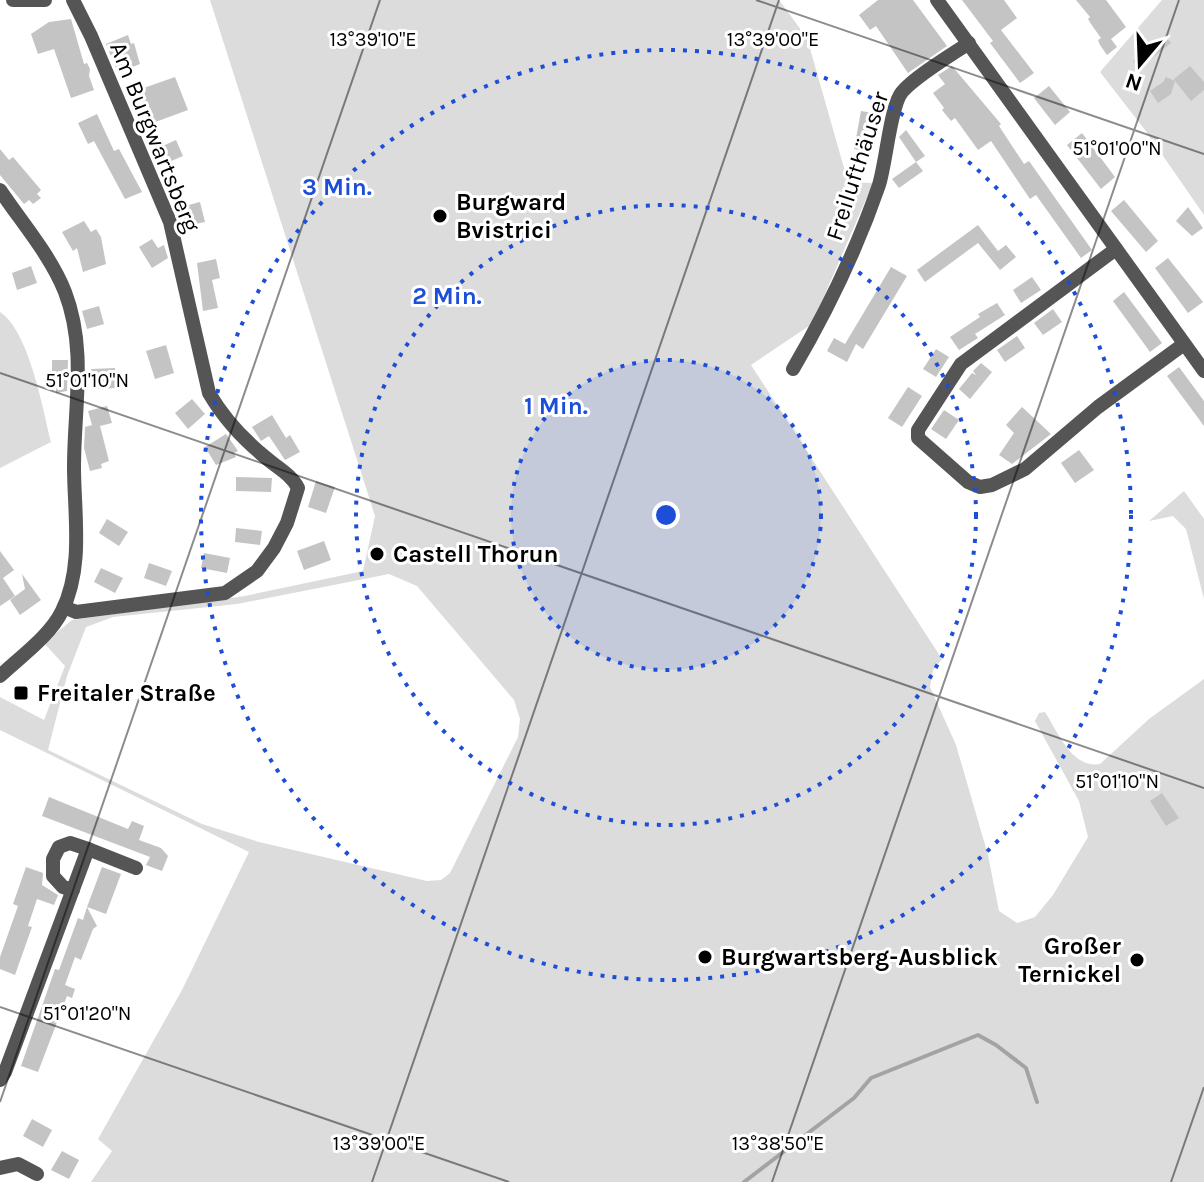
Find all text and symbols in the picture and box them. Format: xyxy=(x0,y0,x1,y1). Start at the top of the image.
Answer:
north arrow xyxy=(1100,24,1180,104)
text: 13°39'10"E xyxy=(329,28,417,51)
text: 13°39'00"E xyxy=(727,28,819,51)
street label: Am Burgwartsberg xyxy=(104,38,206,237)
text: N xyxy=(1122,67,1146,97)
street label: Freilufthäuser xyxy=(820,88,894,244)
text: 51°01'00"N xyxy=(1072,137,1162,160)
text: 3 Min. xyxy=(302,173,372,201)
place label: Burgward Bvistrici xyxy=(456,188,566,244)
marker: Burgward Bvistrici xyxy=(431,207,449,225)
text: 2 Min. xyxy=(412,282,482,310)
text: 51°01'10"N xyxy=(45,369,129,392)
text: 1 Min. xyxy=(524,392,588,420)
centre of rings xyxy=(652,501,680,529)
place label: Castell Thorun xyxy=(393,540,559,568)
marker: Castell Thorun xyxy=(368,545,386,563)
place label: Freitaler Straße xyxy=(37,679,216,707)
marker: Freitaler Straße xyxy=(12,684,30,702)
text: 51°01'10"N xyxy=(1075,770,1159,793)
place label: Großer Ternickel xyxy=(1018,932,1122,988)
place label: Burgwartsberg-Ausblick xyxy=(721,943,998,971)
marker: Burgwartsberg-Ausblick xyxy=(696,948,714,966)
marker: Großer Ternickel xyxy=(1128,951,1146,969)
text: 51°01'20"N xyxy=(42,1002,132,1025)
text: 13°39'00"E xyxy=(333,1132,425,1155)
text: 13°38'50"E xyxy=(732,1132,824,1155)

